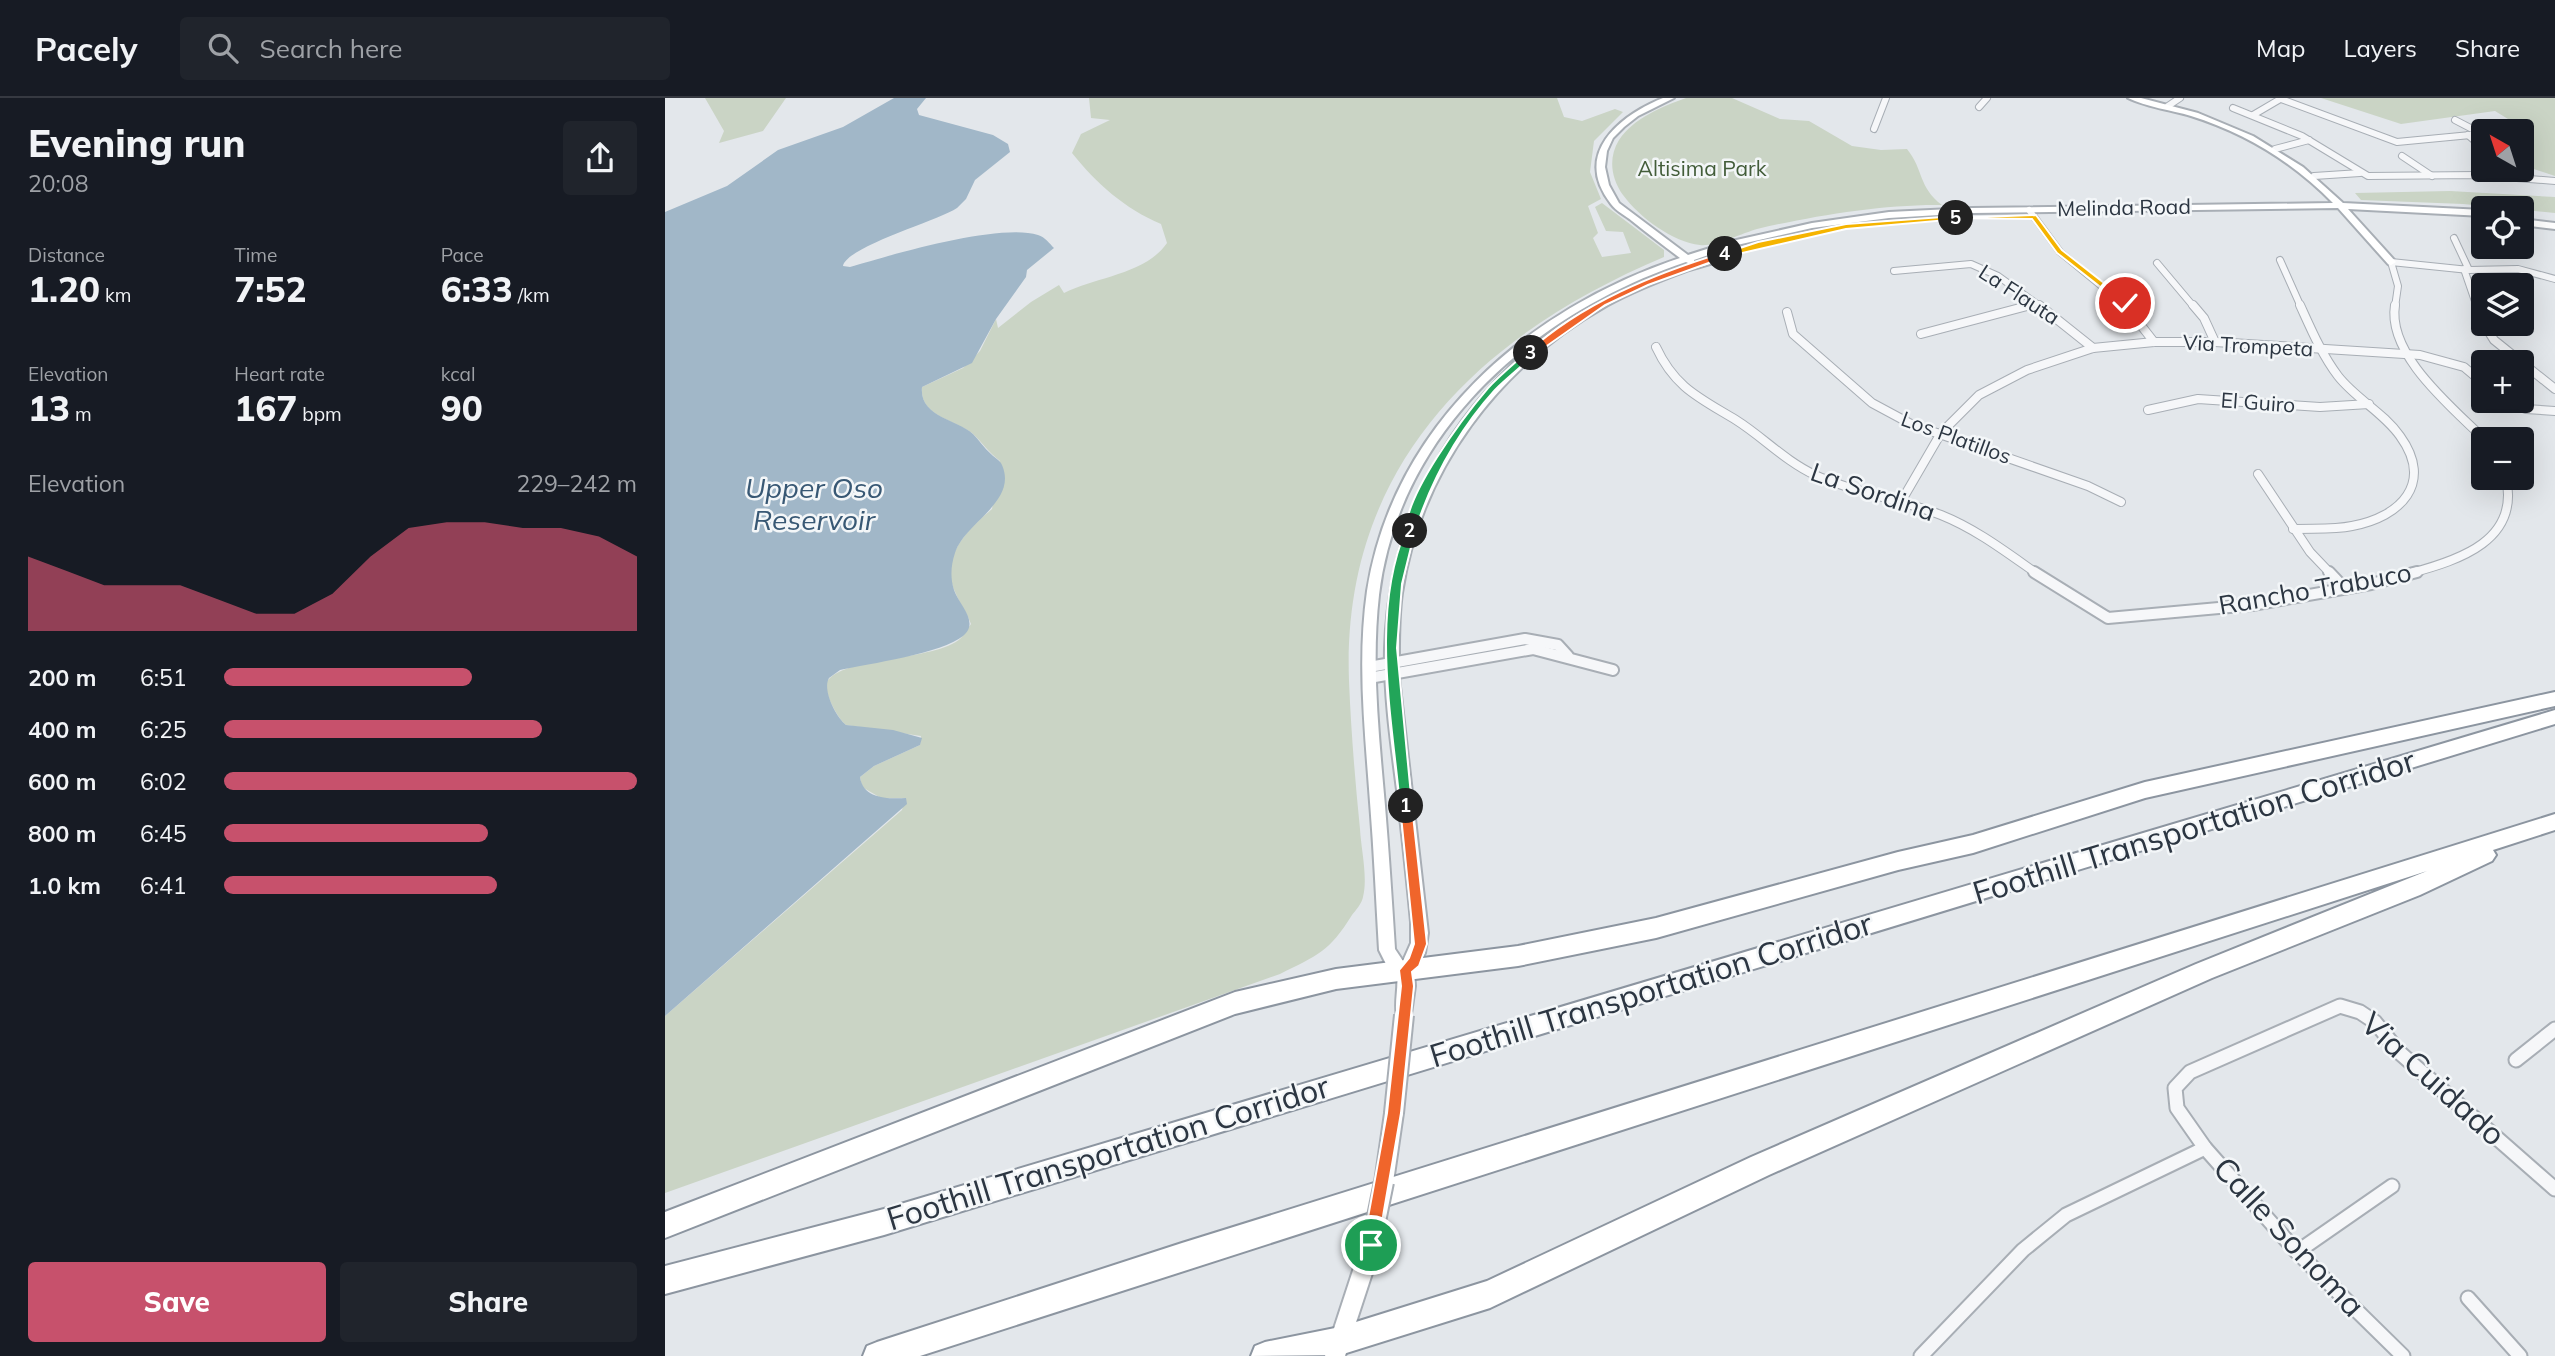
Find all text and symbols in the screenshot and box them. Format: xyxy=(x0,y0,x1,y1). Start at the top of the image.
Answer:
search box xyxy=(180,17,670,80)
text: Pacely xyxy=(35,28,138,69)
icon: search xyxy=(204,29,242,67)
text: Search here xyxy=(260,32,403,65)
text: Map xyxy=(2256,33,2305,63)
text: Layers xyxy=(2343,33,2417,63)
text: Share xyxy=(2455,33,2520,63)
text: Evening run xyxy=(28,119,246,167)
north arrow xyxy=(2471,119,2534,182)
map controls xyxy=(2471,119,2534,490)
button: share xyxy=(563,121,637,195)
park label: Altisima Park xyxy=(1638,155,1767,181)
text: 20:08 xyxy=(28,169,88,198)
street label: Melinda Road xyxy=(2057,193,2191,221)
button: locate xyxy=(2471,196,2534,259)
pin: 5 xyxy=(1939,200,1973,236)
text: 5 xyxy=(1950,205,1961,229)
pin: 4 xyxy=(1707,236,1743,272)
text: 4 xyxy=(1719,241,1730,265)
text: Distance xyxy=(28,243,105,267)
text: Time xyxy=(234,243,277,267)
text: Pace xyxy=(441,243,484,267)
street label: La Flauta xyxy=(1974,258,2065,330)
text: 1.20 xyxy=(28,267,100,311)
text: 7:52 xyxy=(234,267,306,311)
text: 6:33 xyxy=(441,267,513,311)
pin xyxy=(2095,273,2155,333)
button: layers xyxy=(2471,273,2534,336)
text: km xyxy=(100,283,132,307)
text: /km xyxy=(513,283,550,307)
icon: check xyxy=(2106,284,2144,322)
street label: Via Trompeta xyxy=(2182,329,2314,361)
pin: 3 xyxy=(1513,336,1549,370)
text: 3 xyxy=(1525,340,1536,364)
button: + xyxy=(2471,350,2534,413)
text: Elevation xyxy=(28,362,108,386)
text: Heart rate xyxy=(234,362,325,386)
text: kcal xyxy=(441,362,475,386)
text: 13 xyxy=(28,386,70,430)
text: 167 xyxy=(234,386,297,430)
text: 90 xyxy=(441,386,483,430)
street label: El Guiro xyxy=(2220,386,2296,418)
text: m xyxy=(70,402,92,426)
text: bpm xyxy=(297,402,342,426)
street label: Los Platillos xyxy=(1898,405,2015,469)
button: − xyxy=(2471,427,2534,490)
street label: La Sordina xyxy=(1807,455,1940,528)
text: Elevation xyxy=(28,469,125,498)
text: 229–242 m xyxy=(516,469,637,498)
water label: Upper Oso Reservoir xyxy=(745,470,883,537)
pin: 2 xyxy=(1393,514,1427,548)
text: 2 xyxy=(1404,518,1415,542)
street label: Rancho Trabuco xyxy=(2216,555,2414,622)
text: 200 m xyxy=(28,663,96,692)
text: 6:51 xyxy=(140,663,187,692)
text: 400 m xyxy=(28,715,96,744)
text: 6:25 xyxy=(140,715,187,744)
street label: Foothill Transportation Corridor xyxy=(1968,739,2420,912)
text: 600 m xyxy=(28,767,96,796)
text: 6:02 xyxy=(140,767,187,796)
pin: 1 xyxy=(1389,788,1423,824)
text: 1 xyxy=(1400,793,1411,817)
text: 800 m xyxy=(28,819,96,848)
text: 6:45 xyxy=(140,819,187,848)
text: 1.0 km xyxy=(28,871,101,900)
text: 6:41 xyxy=(140,871,187,900)
street label: Foothill Transportation Corridor xyxy=(1425,902,1877,1075)
street label: Via Cuidado xyxy=(2353,1003,2514,1154)
street label: Foothill Transportation Corridor xyxy=(882,1065,1334,1238)
street label: Calle Sonoma xyxy=(2206,1148,2374,1325)
pin xyxy=(1341,1215,1401,1275)
icon: arrive xyxy=(1352,1226,1390,1264)
button: Save xyxy=(28,1262,326,1342)
button: Share xyxy=(340,1262,637,1342)

